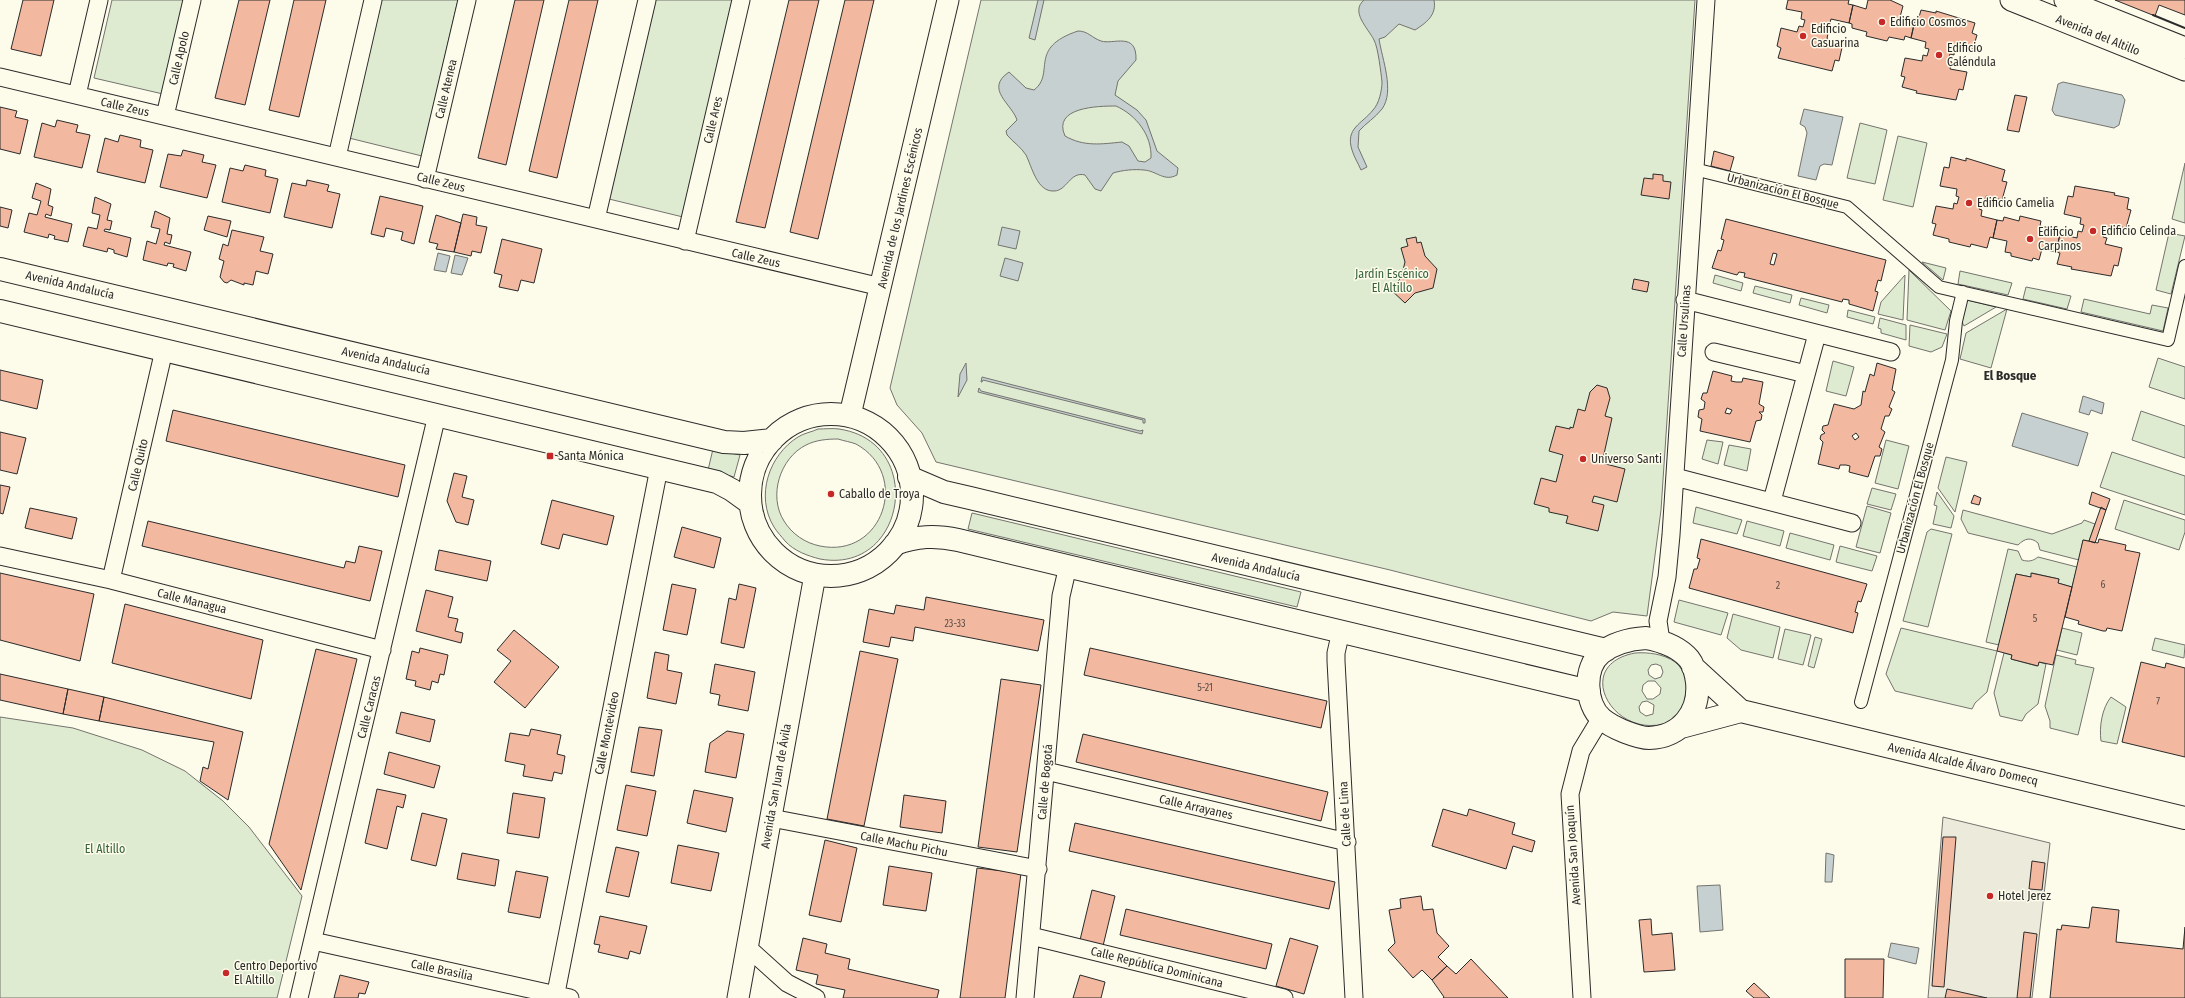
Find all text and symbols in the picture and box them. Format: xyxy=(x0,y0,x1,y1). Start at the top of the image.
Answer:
street label: Avenida del Altillo xyxy=(2054,12,2142,58)
place label: Edificio Cosmos xyxy=(1890,15,1966,29)
marker: Edificio Cosmos xyxy=(1877,17,1887,27)
place label: Edificio Casuarina xyxy=(1811,22,1860,50)
street label: Calle Apolo xyxy=(166,30,192,86)
marker: Edificio Casuarina xyxy=(1798,31,1808,41)
place label: Edificio Caléndula xyxy=(1947,41,1996,69)
marker: Edificio Caléndula xyxy=(1934,50,1944,60)
street label: Calle Atenea xyxy=(432,58,460,120)
street label: Calle Zeus xyxy=(99,95,151,119)
street label: Calle Ares xyxy=(701,95,725,145)
street label: Avenida de los Jardines Escénicos xyxy=(875,126,925,290)
street label: Calle Zeus xyxy=(415,169,467,195)
street label: Urbanización El Bosque xyxy=(1726,170,1841,212)
place label: Edificio Camelia xyxy=(1977,196,2055,210)
marker: Edificio Camelia xyxy=(1964,198,1974,208)
place label: Edificio Celinda xyxy=(2101,224,2176,238)
place label: Edificio Carpinos xyxy=(2038,225,2081,253)
marker: Edificio Celinda xyxy=(2088,226,2098,236)
marker: Edificio Carpinos xyxy=(2025,234,2035,244)
street label: Calle Zeus xyxy=(730,246,782,270)
park label: Jardín Escénico El Altillo xyxy=(1355,267,1429,295)
street label: Avenida Andalucía xyxy=(24,268,116,302)
street label: Calle Ursulinas xyxy=(1674,284,1694,358)
street label: Avenida Andalucía xyxy=(340,344,432,378)
district label: El Bosque xyxy=(1984,368,2037,383)
street label: Calle Quito xyxy=(125,437,151,493)
street label: Urbanización El Bosque xyxy=(1893,441,1937,555)
place label: Santa Mónica xyxy=(558,449,624,463)
marker: Santa Mónica xyxy=(545,451,555,461)
place label: Universo Santi xyxy=(1591,452,1662,466)
marker: Universo Santi xyxy=(1578,454,1588,464)
place label: Caballo de Troya xyxy=(839,487,920,501)
marker: Caballo de Troya xyxy=(826,489,836,499)
street label: Avenida Andalucía xyxy=(1210,550,1302,584)
house number: 6 xyxy=(2101,579,2106,591)
house number: 2 xyxy=(1776,580,1781,592)
street label: Calle Managua xyxy=(156,586,228,616)
house number: 5 xyxy=(2033,613,2038,625)
house number: 23-33 xyxy=(944,618,966,630)
street label: Calle Caracas xyxy=(354,674,384,740)
house number: 5-21 xyxy=(1197,682,1213,694)
street label: Calle Montevideo xyxy=(592,690,622,776)
house number: 7 xyxy=(2156,696,2160,708)
street label: Avenida San Juan de Ávila xyxy=(757,722,794,849)
street label: Avenida Alcalde Álvaro Domecq xyxy=(1887,739,2040,788)
street label: Calle de Bogotá xyxy=(1035,743,1055,821)
street label: Calle de Lima xyxy=(1336,781,1354,847)
street label: Calle Arrayanes xyxy=(1158,792,1234,822)
street label: Avenida San Joaquín xyxy=(1563,804,1583,906)
street label: Calle Machu Pichu xyxy=(859,829,949,859)
park label: El Altillo xyxy=(85,842,125,856)
place label: Hotel Jerez xyxy=(1998,889,2051,903)
marker: Hotel Jerez xyxy=(1985,891,1995,901)
street label: Calle República Dominicana xyxy=(1089,944,1225,990)
street label: Calle Brasilia xyxy=(410,957,474,983)
place label: Centro Deportivo El Altillo xyxy=(234,959,317,987)
marker: Centro Deportivo El Altillo xyxy=(221,968,231,978)

